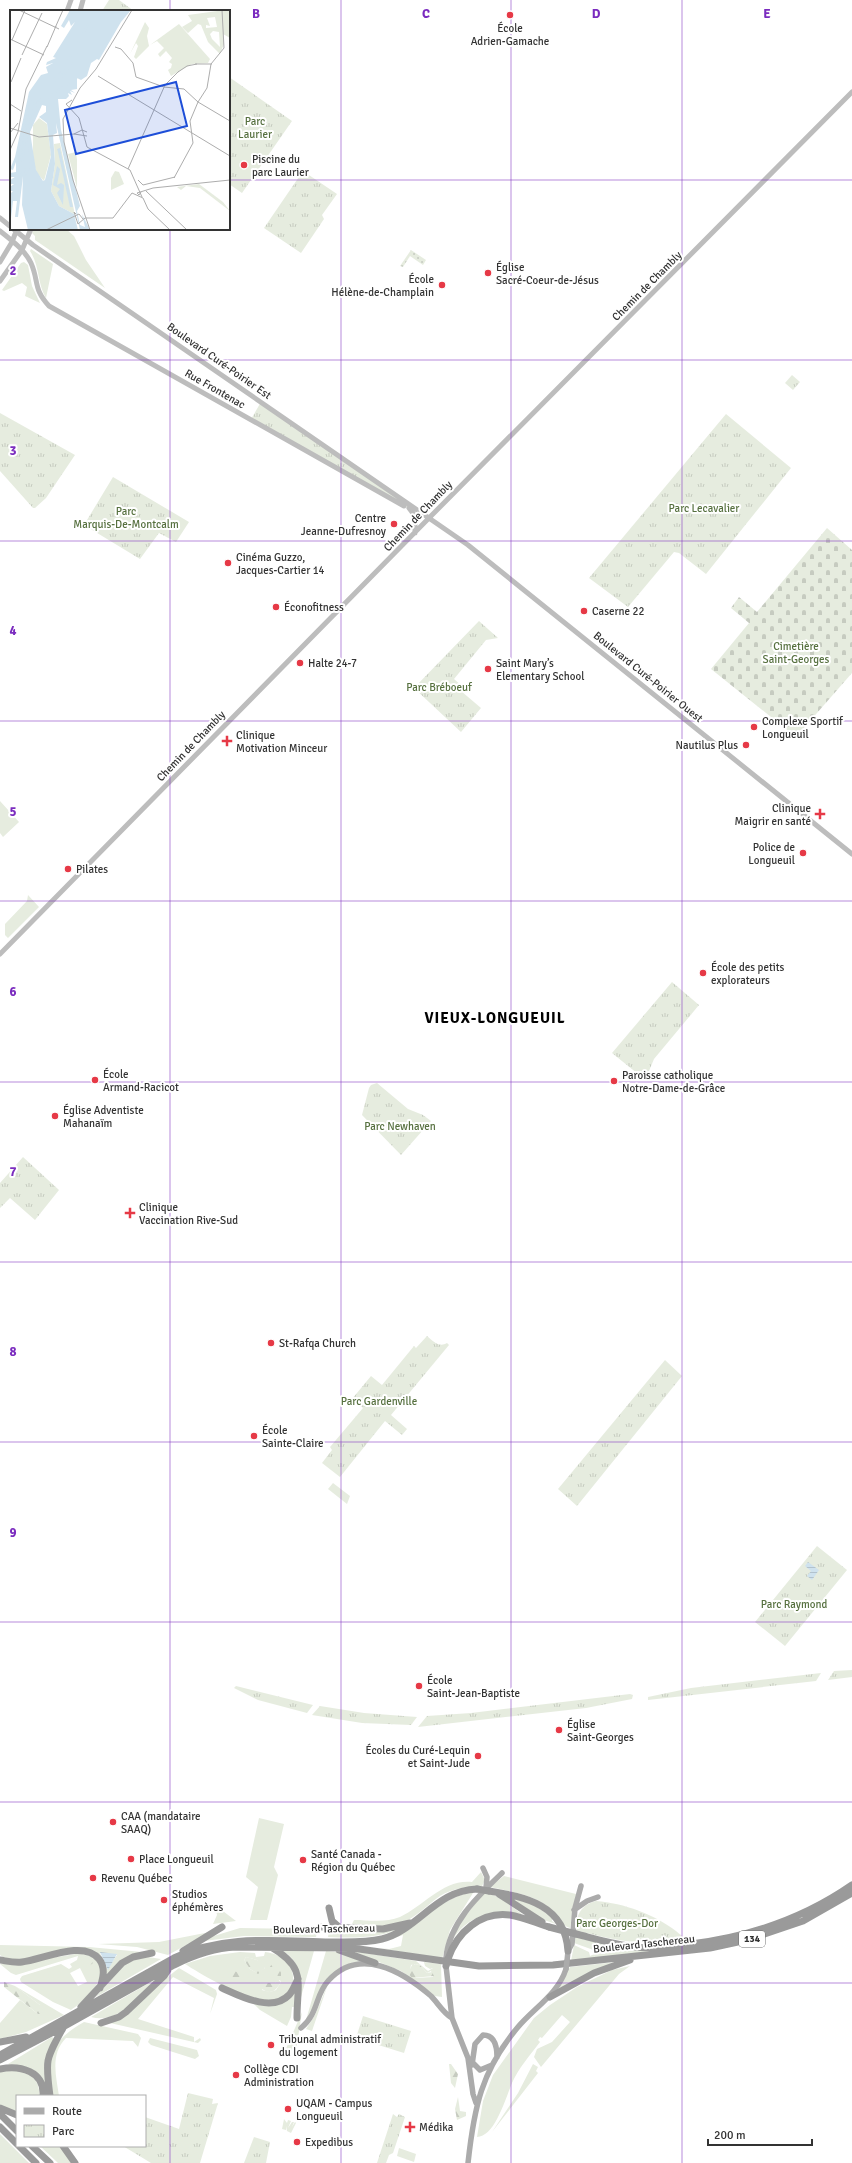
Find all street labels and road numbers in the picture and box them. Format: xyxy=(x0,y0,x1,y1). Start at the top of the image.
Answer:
street label: Chemin de Chambly xyxy=(609,248,685,324)
street label: Boulevard Curé-Poirier Est xyxy=(164,320,274,402)
street label: Rue Frontenac xyxy=(183,367,247,411)
street label: Chemin de Chambly xyxy=(381,477,456,554)
street label: Boulevard Curé-Poirier Ouest xyxy=(591,629,705,725)
street label: Chemin de Chambly xyxy=(154,707,229,784)
street label: Boulevard Taschereau xyxy=(273,1922,375,1936)
road number: 134 xyxy=(739,1931,765,1947)
street label: Boulevard Taschereau xyxy=(592,1932,696,1956)

